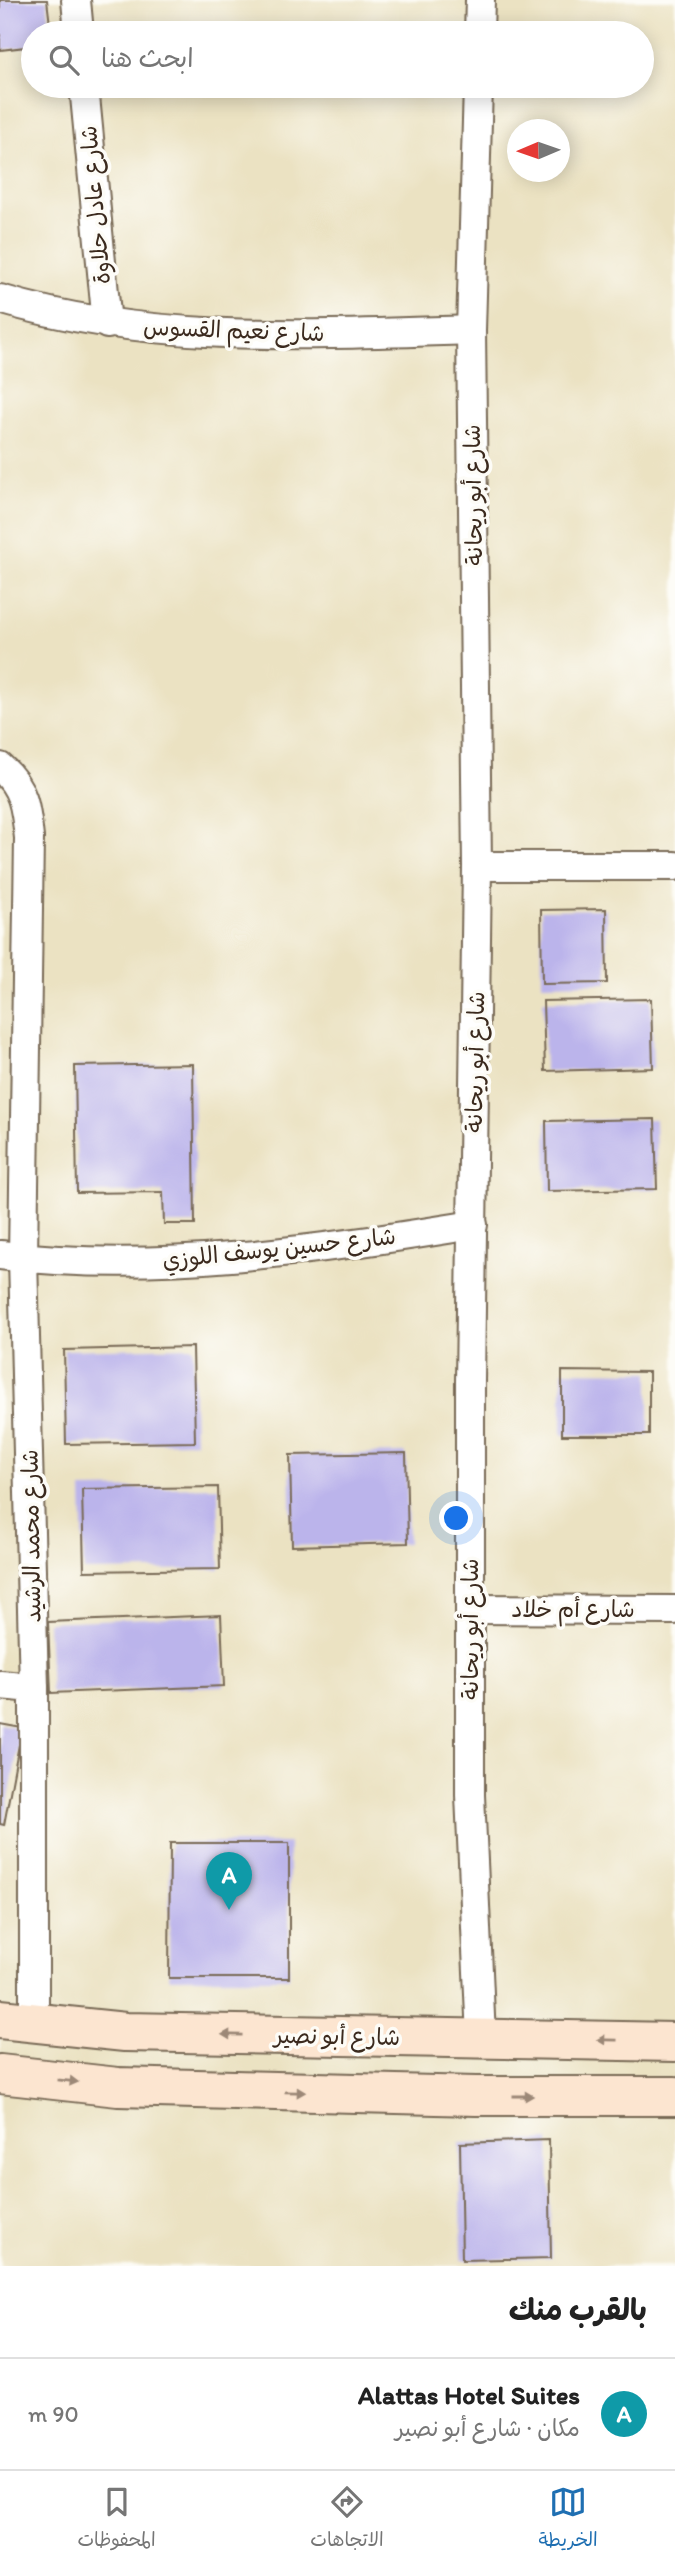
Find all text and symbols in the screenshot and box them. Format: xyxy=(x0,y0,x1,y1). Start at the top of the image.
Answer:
search box xyxy=(21,21,654,98)
icon: search xyxy=(45,41,83,79)
text: ابحث هنا xyxy=(101,42,194,74)
north arrow xyxy=(507,119,570,182)
street label: شارع عادل حلاوة xyxy=(74,124,118,286)
street label: شارع نعيم القسوس xyxy=(143,313,325,351)
street label: شارع أبو ريحانة xyxy=(458,424,490,566)
street label: شارع أبو ريحانة xyxy=(460,991,492,1133)
street label: شارع حسين يوسف اللوزي xyxy=(161,1222,397,1277)
street label: شارع محمد الرشيد xyxy=(15,1449,49,1623)
your location xyxy=(439,1501,473,1535)
street label: شارع أبو ريحانة xyxy=(456,1558,486,1700)
street label: شارع أم خلاد xyxy=(511,1595,635,1627)
pin: A xyxy=(206,1852,252,1910)
street label: شارع أبو نصير xyxy=(272,2021,400,2053)
one-way arrow xyxy=(221,2029,243,2041)
one-way arrow xyxy=(596,2035,618,2046)
one-way arrow xyxy=(57,2076,79,2087)
one-way arrow xyxy=(284,2086,306,2098)
one-way arrow xyxy=(512,2090,534,2102)
text: بالقرب منك xyxy=(509,2291,647,2328)
text: Alattas Hotel Suites xyxy=(358,2379,580,2411)
text: 90 m xyxy=(28,2400,79,2428)
text: A xyxy=(617,2400,631,2428)
text: مكان · شارع أبو نصير xyxy=(395,2414,580,2442)
tab: المحفوظات xyxy=(77,2483,156,2556)
tab: الاتجاهات xyxy=(310,2483,384,2556)
tab: الخريطة xyxy=(538,2483,598,2556)

